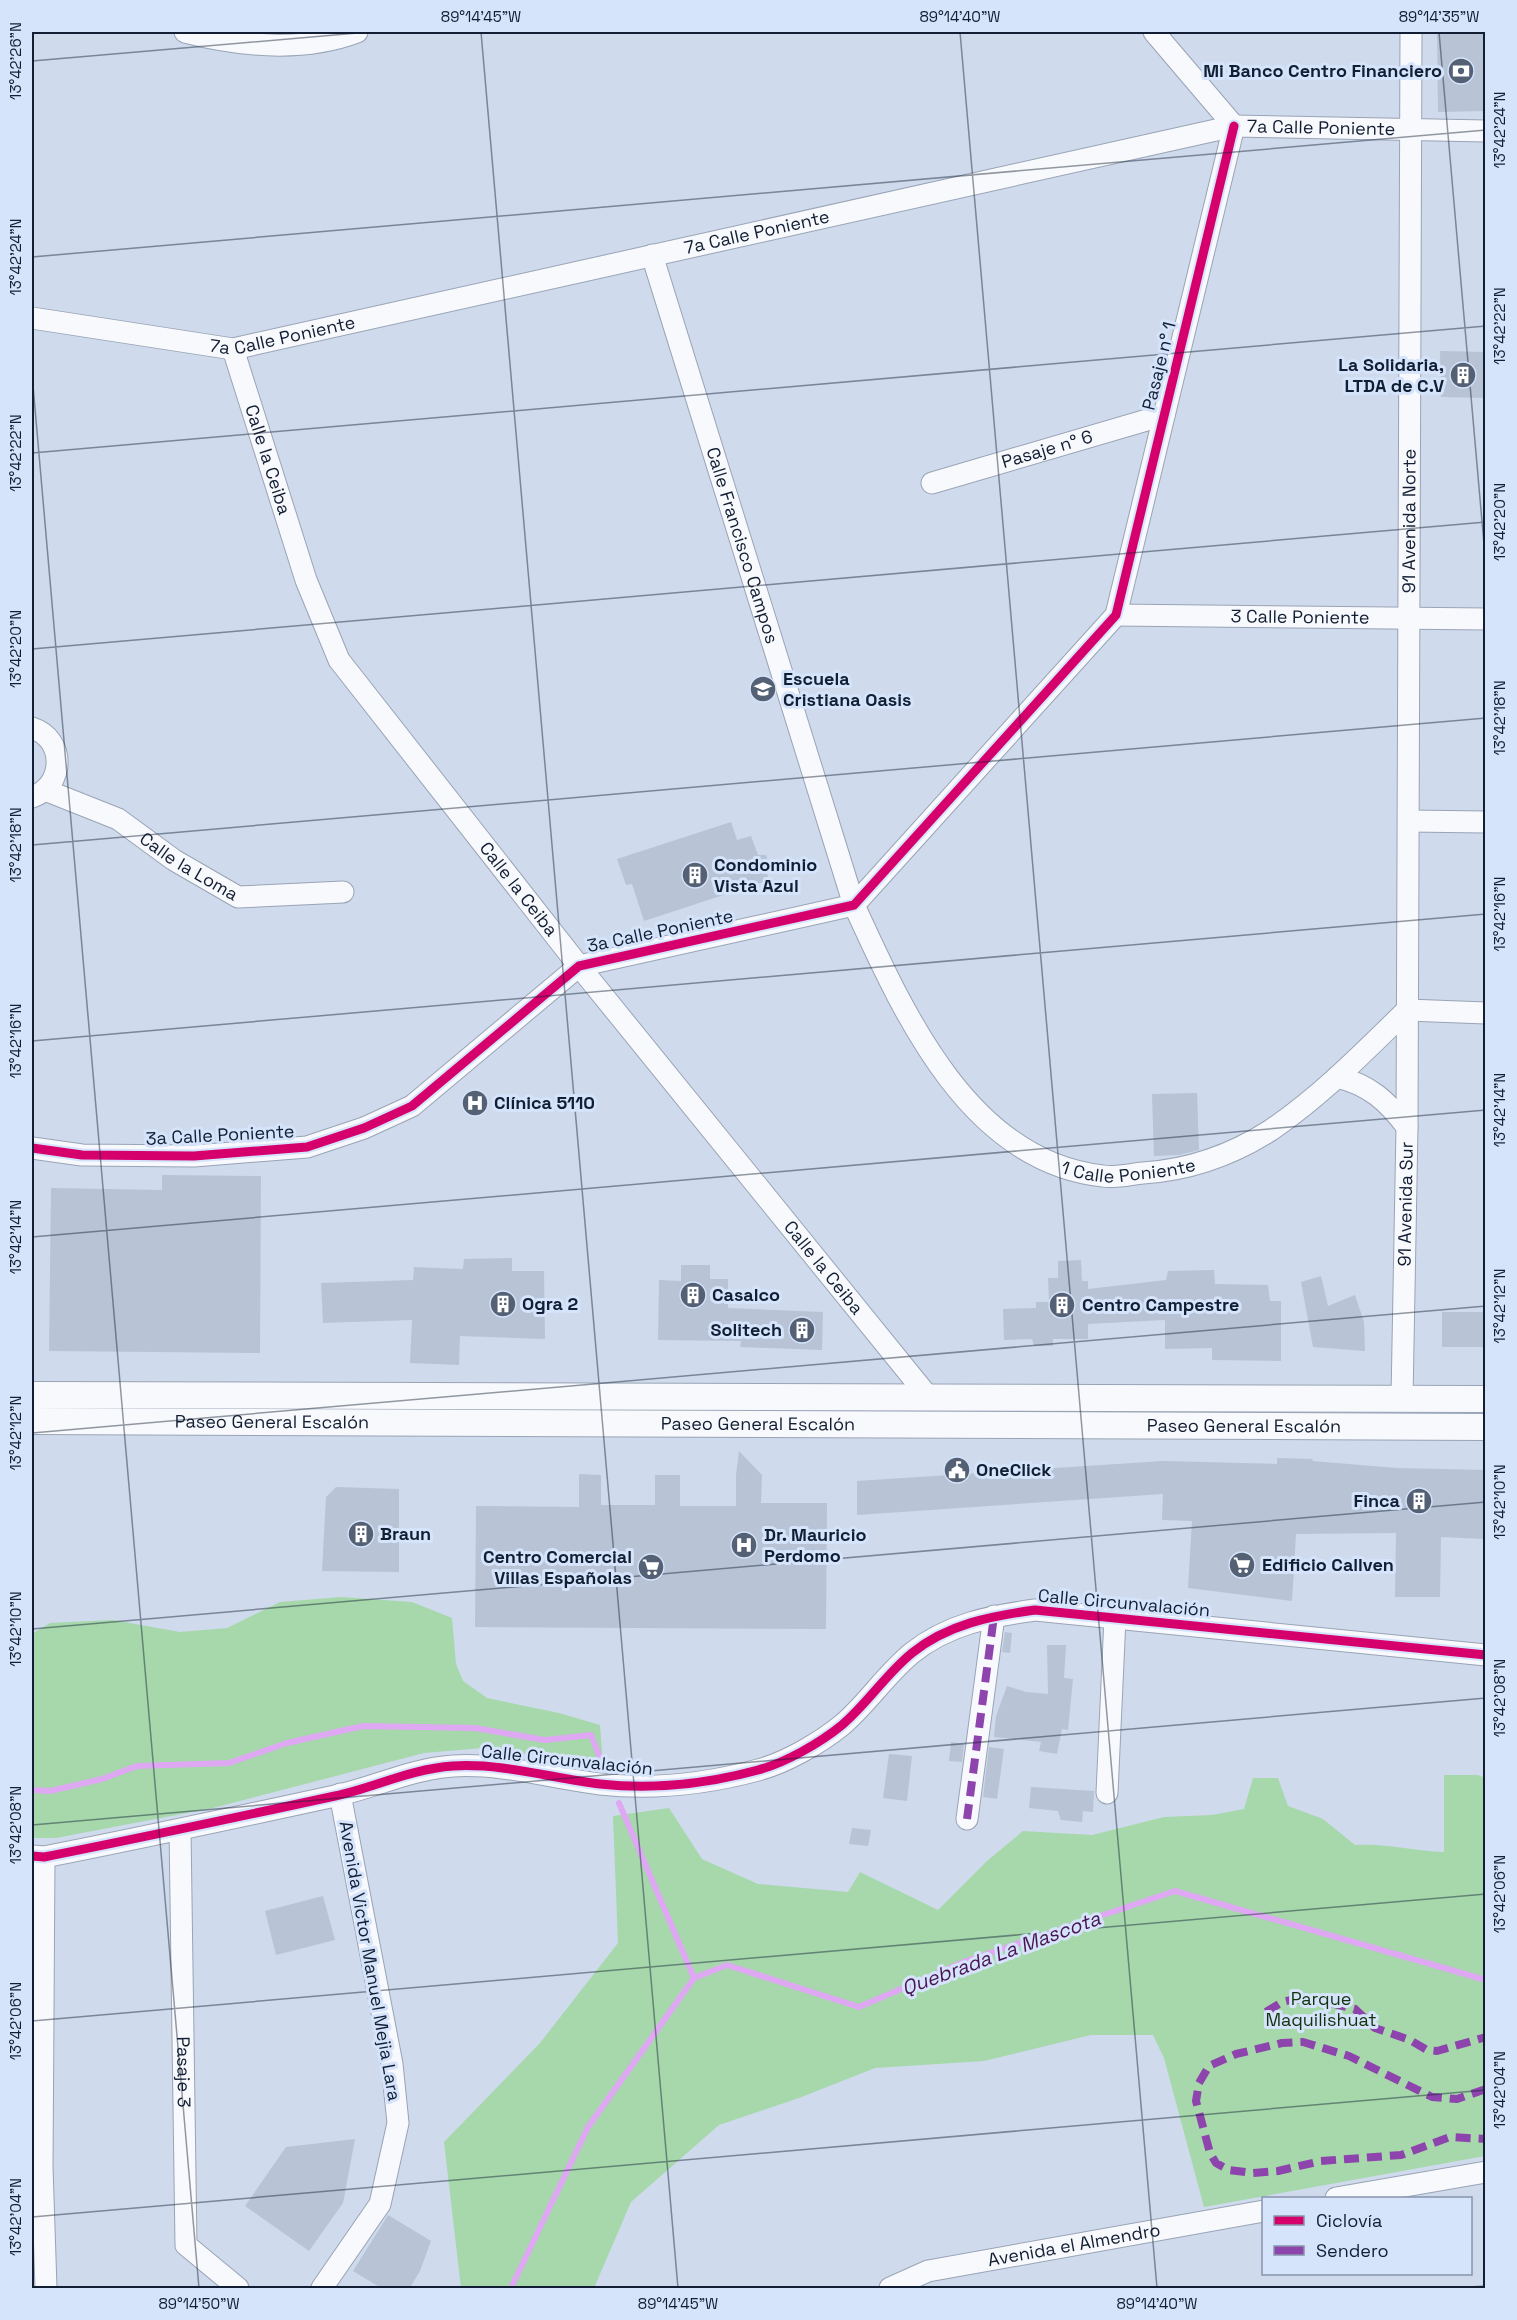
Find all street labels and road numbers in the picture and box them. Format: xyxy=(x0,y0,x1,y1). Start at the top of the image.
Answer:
street label: 7a Calle Poniente xyxy=(1247,114,1396,140)
street label: 7a Calle Poniente xyxy=(682,204,832,259)
street label: 7a Calle Poniente xyxy=(208,310,357,360)
street label: Pasaje n° 1 xyxy=(1136,319,1181,413)
street label: Calle la Ceiba xyxy=(240,402,297,517)
street label: Pasaje n° 6 xyxy=(999,425,1095,473)
street label: Calle Francisco Campos xyxy=(701,444,784,646)
street label: 91 Avenida Norte xyxy=(1397,449,1420,593)
street label: 3 Calle Poniente xyxy=(1230,604,1370,629)
street label: Calle la Loma xyxy=(135,827,242,906)
street label: Calle la Ceiba xyxy=(475,837,563,941)
street label: 3a Calle Poniente xyxy=(585,904,735,957)
street label: 3a Calle Poniente xyxy=(145,1119,295,1150)
street label: 91 Avenida Sur xyxy=(1392,1141,1418,1267)
street label: 1 Calle Poniente xyxy=(1058,1153,1198,1188)
street label: Calle la Ceiba xyxy=(779,1216,869,1319)
street label: Paseo General Escalón xyxy=(175,1410,369,1433)
street label: Paseo General Escalón xyxy=(661,1412,855,1435)
street label: Paseo General Escalón xyxy=(1147,1414,1341,1437)
street label: Calle Circunvalación xyxy=(1037,1584,1211,1621)
street label: Calle Circunvalación xyxy=(480,1739,654,1780)
street label: Avenida Victor Manuel Mejia Lara xyxy=(335,1819,406,2103)
street label: Pasaje 3 xyxy=(172,2036,196,2108)
street label: Avenida el Almendro xyxy=(986,2218,1162,2271)

